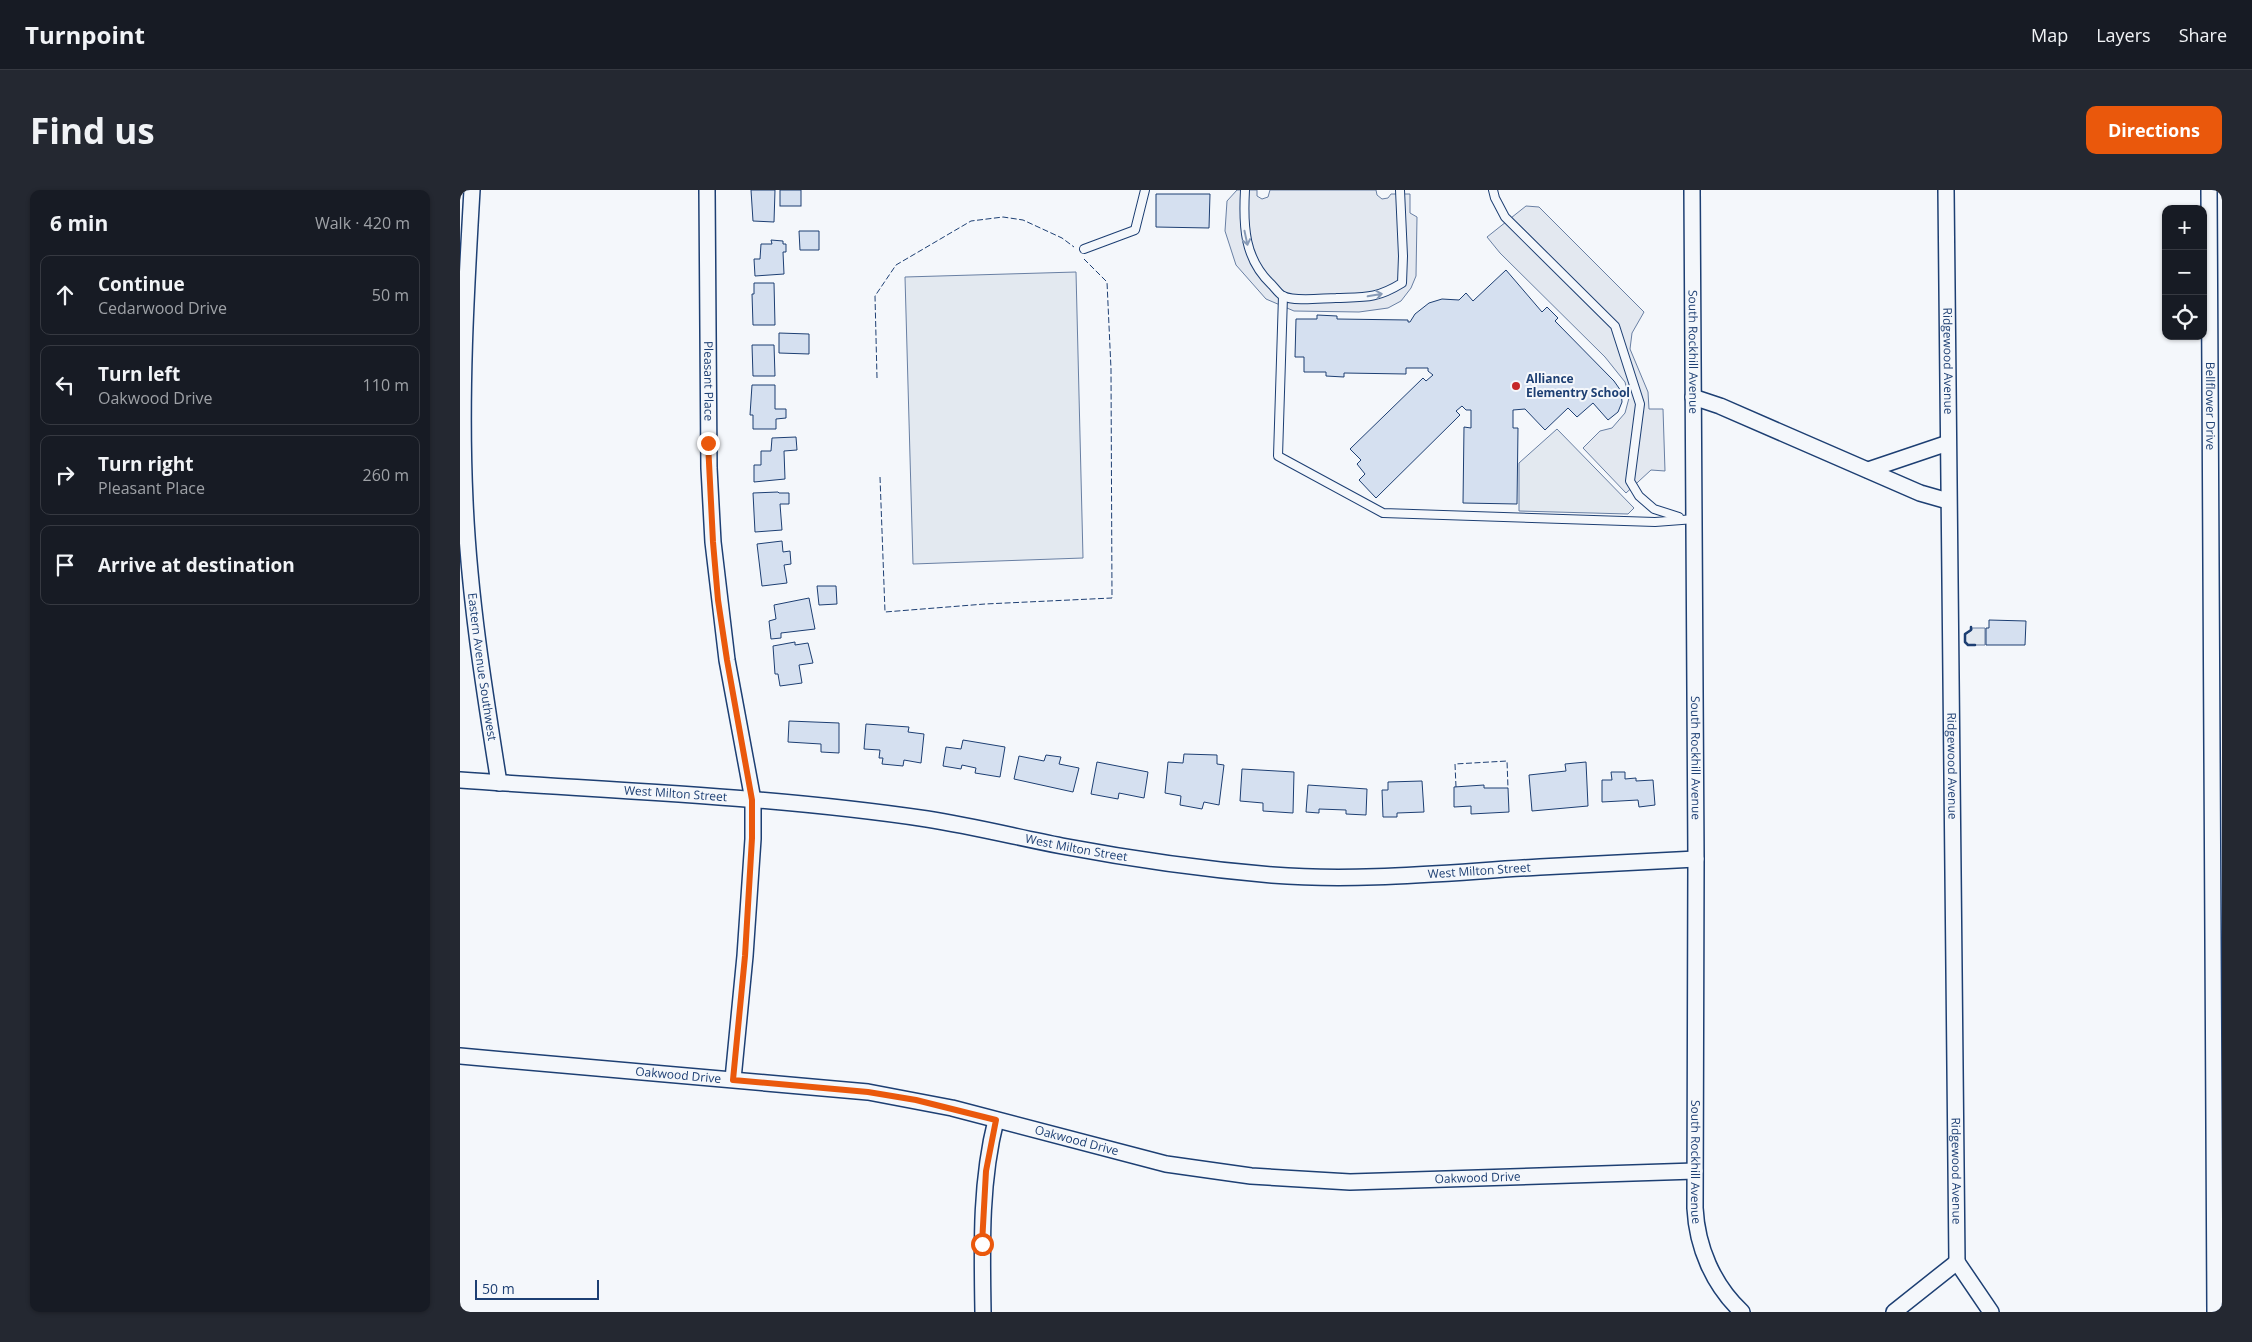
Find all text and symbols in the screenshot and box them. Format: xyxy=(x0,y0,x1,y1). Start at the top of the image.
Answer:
text: Turnpoint xyxy=(25,18,145,51)
text: Map xyxy=(2031,23,2068,47)
text: Layers xyxy=(2096,23,2151,47)
text: Share xyxy=(2179,23,2227,47)
button: Directions xyxy=(2086,106,2222,154)
text: Find us xyxy=(30,107,155,154)
map controls xyxy=(2162,205,2207,340)
button: + xyxy=(2162,205,2207,250)
text: 6 min xyxy=(50,209,108,237)
text: Walk · 420 m xyxy=(315,212,410,234)
one-way arrow xyxy=(1242,230,1252,246)
button: − xyxy=(2162,250,2207,295)
text: Continue xyxy=(98,271,185,297)
icon: ahead xyxy=(51,281,79,309)
text: 50 m xyxy=(372,284,409,306)
one-way arrow xyxy=(1367,290,1383,300)
street label: South Rockhill Avenue xyxy=(1685,290,1702,414)
button: locate xyxy=(2162,295,2207,340)
text: Cedarwood Drive xyxy=(98,297,227,319)
street label: Ridgewood Avenue xyxy=(1939,307,1957,415)
street label: Pleasant Place xyxy=(700,341,718,421)
text: Turn left xyxy=(98,361,180,387)
street label: Bellflower Drive xyxy=(2202,362,2219,450)
place label: Alliance Elementry School xyxy=(1526,370,1630,401)
icon: left xyxy=(51,371,79,399)
text: 110 m xyxy=(363,374,409,396)
marker: Alliance Elementry School xyxy=(1510,380,1522,392)
text: Oakwood Drive xyxy=(98,387,213,409)
route end xyxy=(697,432,720,455)
text: Turn right xyxy=(98,451,193,477)
icon: right xyxy=(51,461,79,489)
text: 260 m xyxy=(363,464,409,486)
text: Pleasant Place xyxy=(98,477,205,499)
icon: arrive xyxy=(51,551,79,579)
text: Arrive at destination xyxy=(98,552,295,578)
street label: Eastern Avenue Southwest xyxy=(464,592,501,742)
street label: South Rockhill Avenue xyxy=(1687,696,1705,820)
street label: Ridgewood Avenue xyxy=(1943,712,1961,820)
street label: West Milton Street xyxy=(624,781,728,805)
street label: West Milton Street xyxy=(1024,830,1129,865)
street label: West Milton Street xyxy=(1427,859,1531,882)
street label: Oakwood Drive xyxy=(635,1063,722,1087)
street label: South Rockhill Avenue xyxy=(1687,1100,1706,1225)
street label: Ridgewood Avenue xyxy=(1948,1117,1966,1225)
street label: Oakwood Drive xyxy=(1033,1121,1121,1159)
street label: Oakwood Drive xyxy=(1434,1168,1521,1187)
route start xyxy=(971,1233,994,1256)
scale bar xyxy=(475,1277,599,1300)
text: 50 m xyxy=(482,1279,515,1298)

